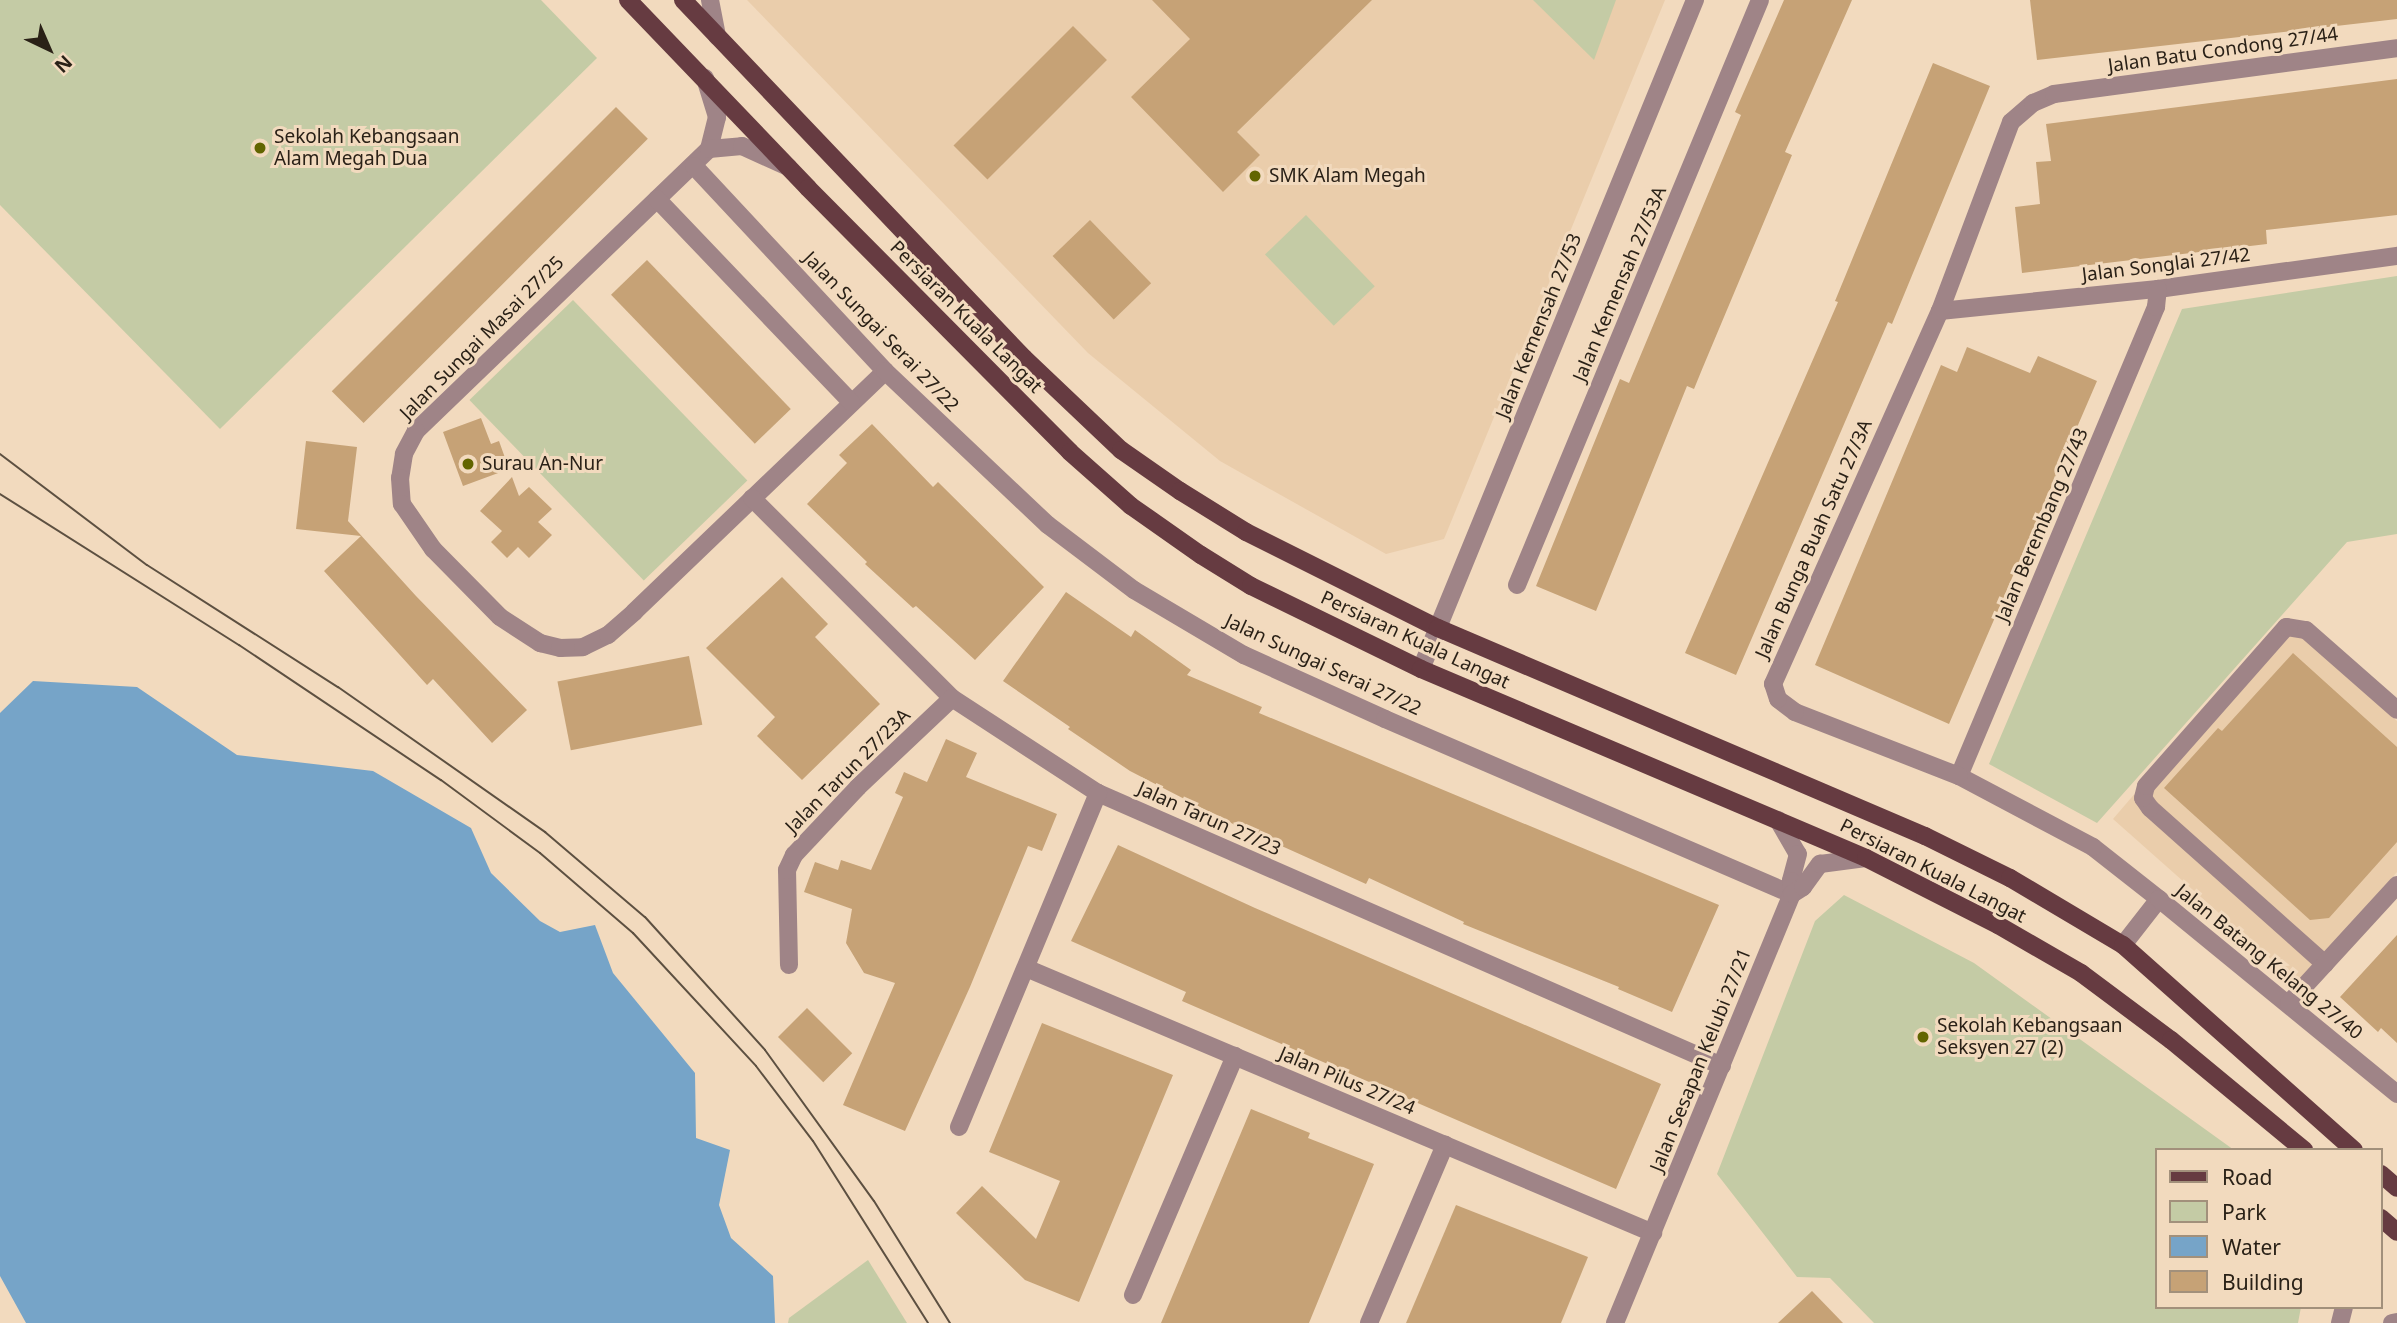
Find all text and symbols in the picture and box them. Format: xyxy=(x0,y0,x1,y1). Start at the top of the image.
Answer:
north arrow xyxy=(14,14,84,84)
street label: Jalan Batu Condong 27/44 xyxy=(2107,23,2339,77)
text: N xyxy=(49,49,78,79)
place label: Sekolah Kebangsaan Alam Megah Dua xyxy=(274,126,459,170)
marker: Sekolah Kebangsaan Alam Megah Dua xyxy=(252,140,268,156)
place label: SMK Alam Megah xyxy=(1269,165,1426,187)
marker: SMK Alam Megah xyxy=(1247,168,1263,184)
street label: Jalan Kemensah 27/53A xyxy=(1568,183,1672,385)
street label: Jalan Kemensah 27/53 xyxy=(1491,230,1587,422)
street label: Persiaran Kuala Langat xyxy=(885,236,1047,398)
street label: Jalan Songlai 27/42 xyxy=(2081,243,2251,287)
street label: Jalan Sungai Serai 27/22 xyxy=(799,247,963,417)
street label: Jalan Sungai Masai 27/25 xyxy=(395,251,569,425)
street label: Jalan Bunga Buah Satu 27/3A xyxy=(1751,416,1877,662)
street label: Jalan Berembang 27/43 xyxy=(1991,425,2093,625)
place label: Surau An-Nur xyxy=(482,453,603,475)
marker: Surau An-Nur xyxy=(460,456,476,472)
street label: Persiaran Kuala Langat xyxy=(1317,586,1513,694)
street label: Jalan Sungai Serai 27/22 xyxy=(1221,609,1425,721)
street label: Jalan Tarun 27/23A xyxy=(781,704,915,838)
street label: Jalan Tarun 27/23 xyxy=(1134,777,1284,861)
street label: Persiaran Kuala Langat xyxy=(1836,814,2030,928)
street label: Jalan Batang Kelang 27/40 xyxy=(2171,880,2367,1044)
street label: Jalan Sesapan Kelubi 27/21 xyxy=(1646,945,1756,1175)
place label: Sekolah Kebangsaan Seksyen 27 (2) xyxy=(1937,1015,2122,1059)
marker: Sekolah Kebangsaan Seksyen 27 (2) xyxy=(1915,1029,1931,1045)
street label: Jalan Pilus 27/24 xyxy=(1275,1042,1419,1120)
legend xyxy=(2156,1148,2383,1309)
text: Road xyxy=(2222,1163,2272,1191)
text: Park xyxy=(2222,1198,2266,1226)
text: Water xyxy=(2222,1233,2281,1261)
text: Building xyxy=(2222,1268,2304,1296)

